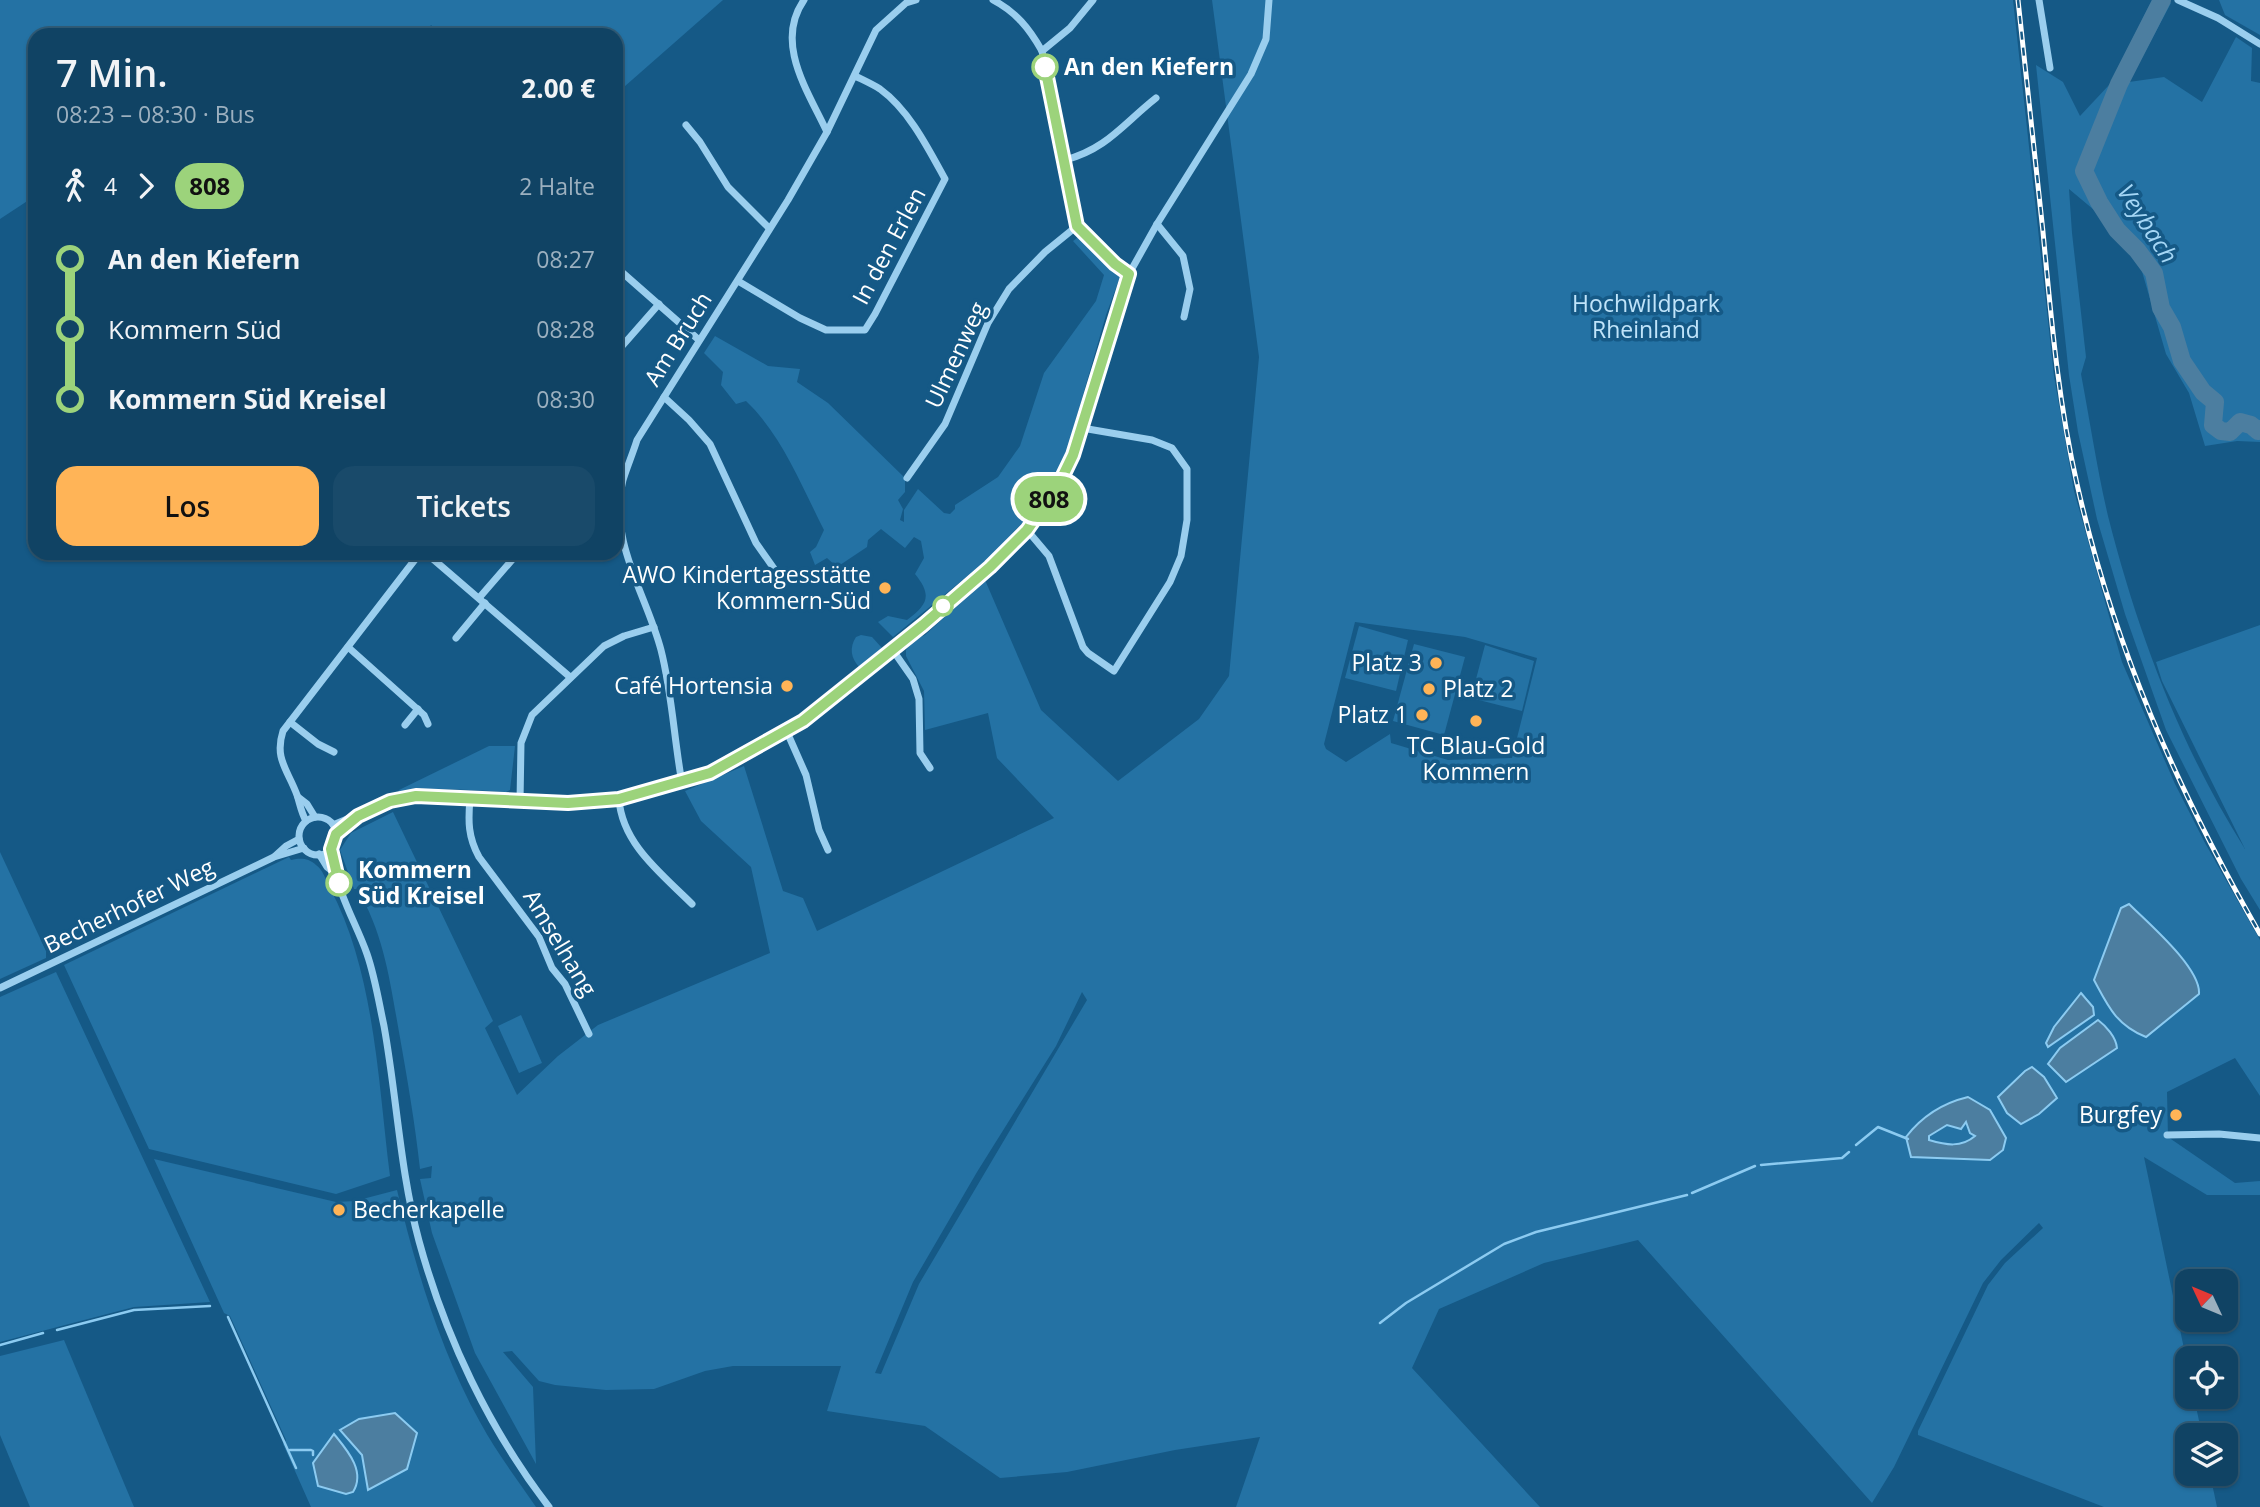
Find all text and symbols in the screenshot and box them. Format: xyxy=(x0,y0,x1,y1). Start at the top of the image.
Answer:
text: 7 Min. xyxy=(56,46,168,98)
place label: An den Kiefern xyxy=(1064,50,1234,82)
marker: An den Kiefern xyxy=(1032,54,1058,80)
text: 2.00 € xyxy=(521,70,595,106)
text: 08:23 – 08:30 · Bus xyxy=(56,98,255,130)
icon: walk xyxy=(56,167,94,205)
icon: forward xyxy=(127,167,165,205)
text: 808 xyxy=(189,169,230,202)
text: 4 xyxy=(104,170,117,202)
text: 2 Halte xyxy=(519,170,595,202)
water label: Veybach xyxy=(2110,177,2186,269)
street label: In den Erlen xyxy=(844,181,932,310)
text: An den Kiefern xyxy=(108,241,300,277)
text: 08:27 xyxy=(536,243,595,275)
street label: Am Bruch xyxy=(636,285,719,392)
park label: Hochwildpark Rheinland xyxy=(1572,287,1720,345)
street label: Ulmenweg xyxy=(916,296,994,413)
text: Kommern Süd xyxy=(108,311,282,347)
text: 08:28 xyxy=(536,313,595,345)
text: Kommern Süd Kreisel xyxy=(108,381,387,417)
text: 08:30 xyxy=(536,383,595,415)
button: Los xyxy=(56,466,319,546)
button: Tickets xyxy=(333,466,595,546)
line badge: 808 xyxy=(1009,476,1089,522)
text: 808 xyxy=(1028,482,1070,515)
place label: AWO Kindertagesstätte Kommern-Süd xyxy=(622,558,871,616)
marker: AWO Kindertagesstätte Kommern-Süd xyxy=(877,580,893,596)
unlabelled marker xyxy=(933,596,953,616)
place label: Platz 3 xyxy=(1351,646,1422,678)
marker: Platz 3 xyxy=(1428,655,1444,671)
place label: Café Hortensia xyxy=(614,669,773,701)
place label: Platz 2 xyxy=(1443,672,1514,704)
marker: Café Hortensia xyxy=(779,678,795,694)
marker: Platz 2 xyxy=(1421,681,1437,697)
place label: Platz 1 xyxy=(1337,698,1408,730)
marker: Platz 1 xyxy=(1414,707,1430,723)
marker: TC Blau-Gold Kommern xyxy=(1468,713,1484,729)
place label: TC Blau-Gold Kommern xyxy=(1407,729,1545,787)
street label: Becherhofer Weg xyxy=(38,850,220,960)
place label: Kommern Süd Kreisel xyxy=(358,853,485,911)
marker: Kommern Süd Kreisel xyxy=(326,870,352,896)
street label: Amselhang xyxy=(516,883,605,1002)
place label: Burgfey xyxy=(2079,1098,2162,1130)
marker: Burgfey xyxy=(2168,1107,2184,1123)
place label: Becherkapelle xyxy=(353,1193,505,1225)
marker: Becherkapelle xyxy=(331,1202,347,1218)
north arrow xyxy=(2175,1269,2238,1332)
map controls xyxy=(2175,1269,2238,1486)
button: locate xyxy=(2175,1346,2238,1409)
button: layers xyxy=(2175,1423,2238,1486)

